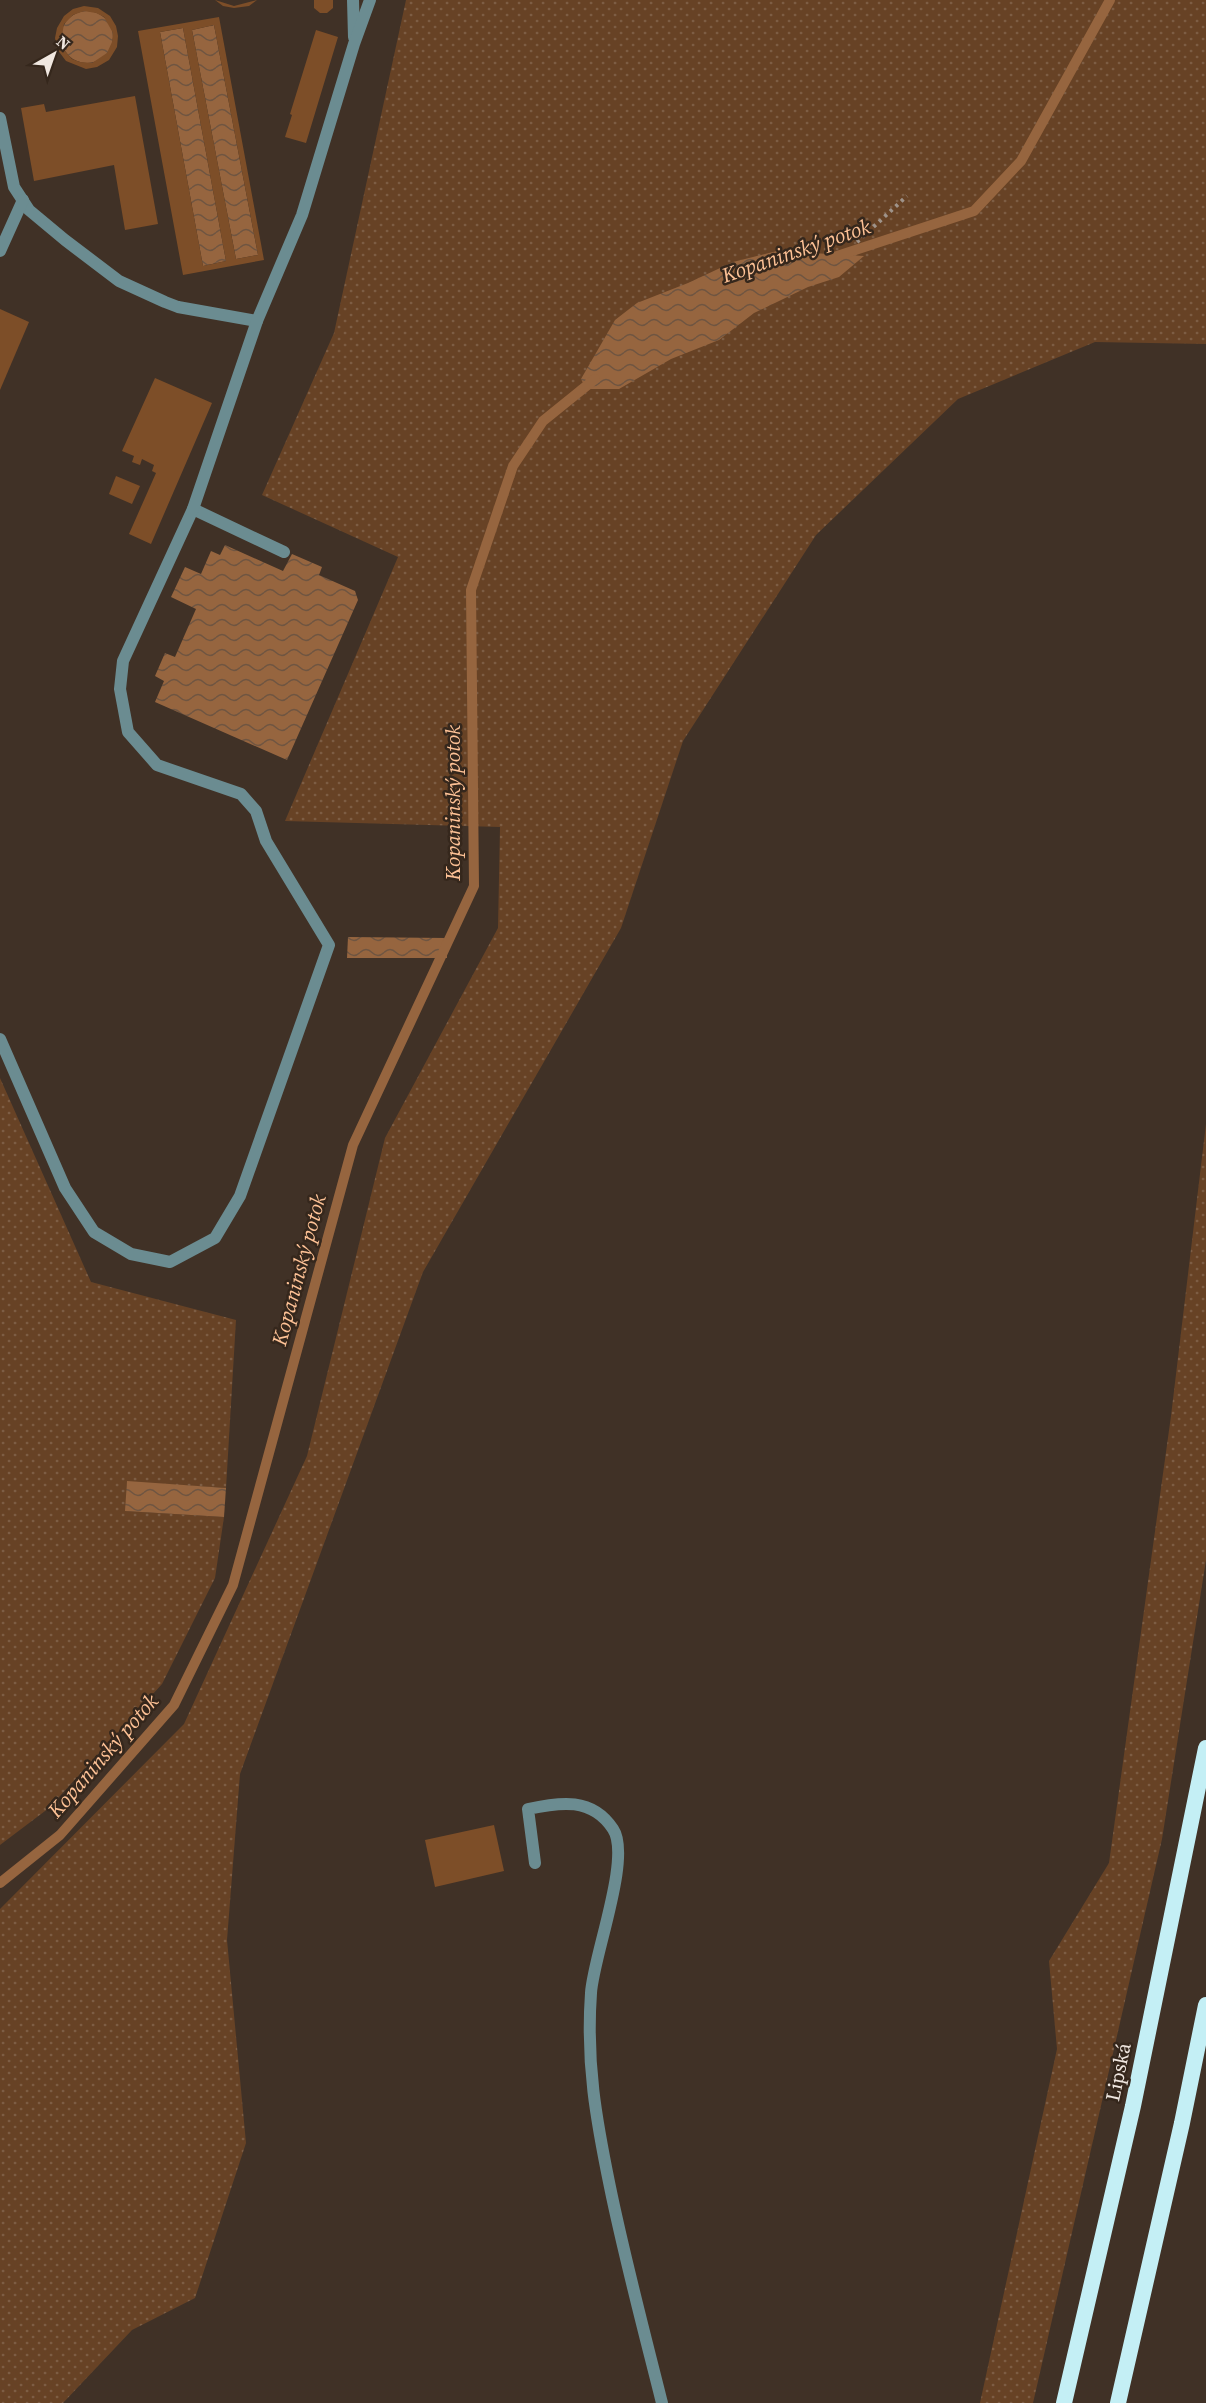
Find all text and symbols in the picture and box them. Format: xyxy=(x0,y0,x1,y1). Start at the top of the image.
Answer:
north arrow xyxy=(24,24,84,84)
text: N xyxy=(52,30,75,55)
water label: Kopaninský potok xyxy=(717,211,874,290)
water label: Kopaninský potok xyxy=(438,725,467,882)
water label: Kopaninský potok xyxy=(264,1191,333,1350)
water label: Kopaninský potok xyxy=(40,1687,165,1825)
street label: Lipská xyxy=(1098,2039,1138,2104)

